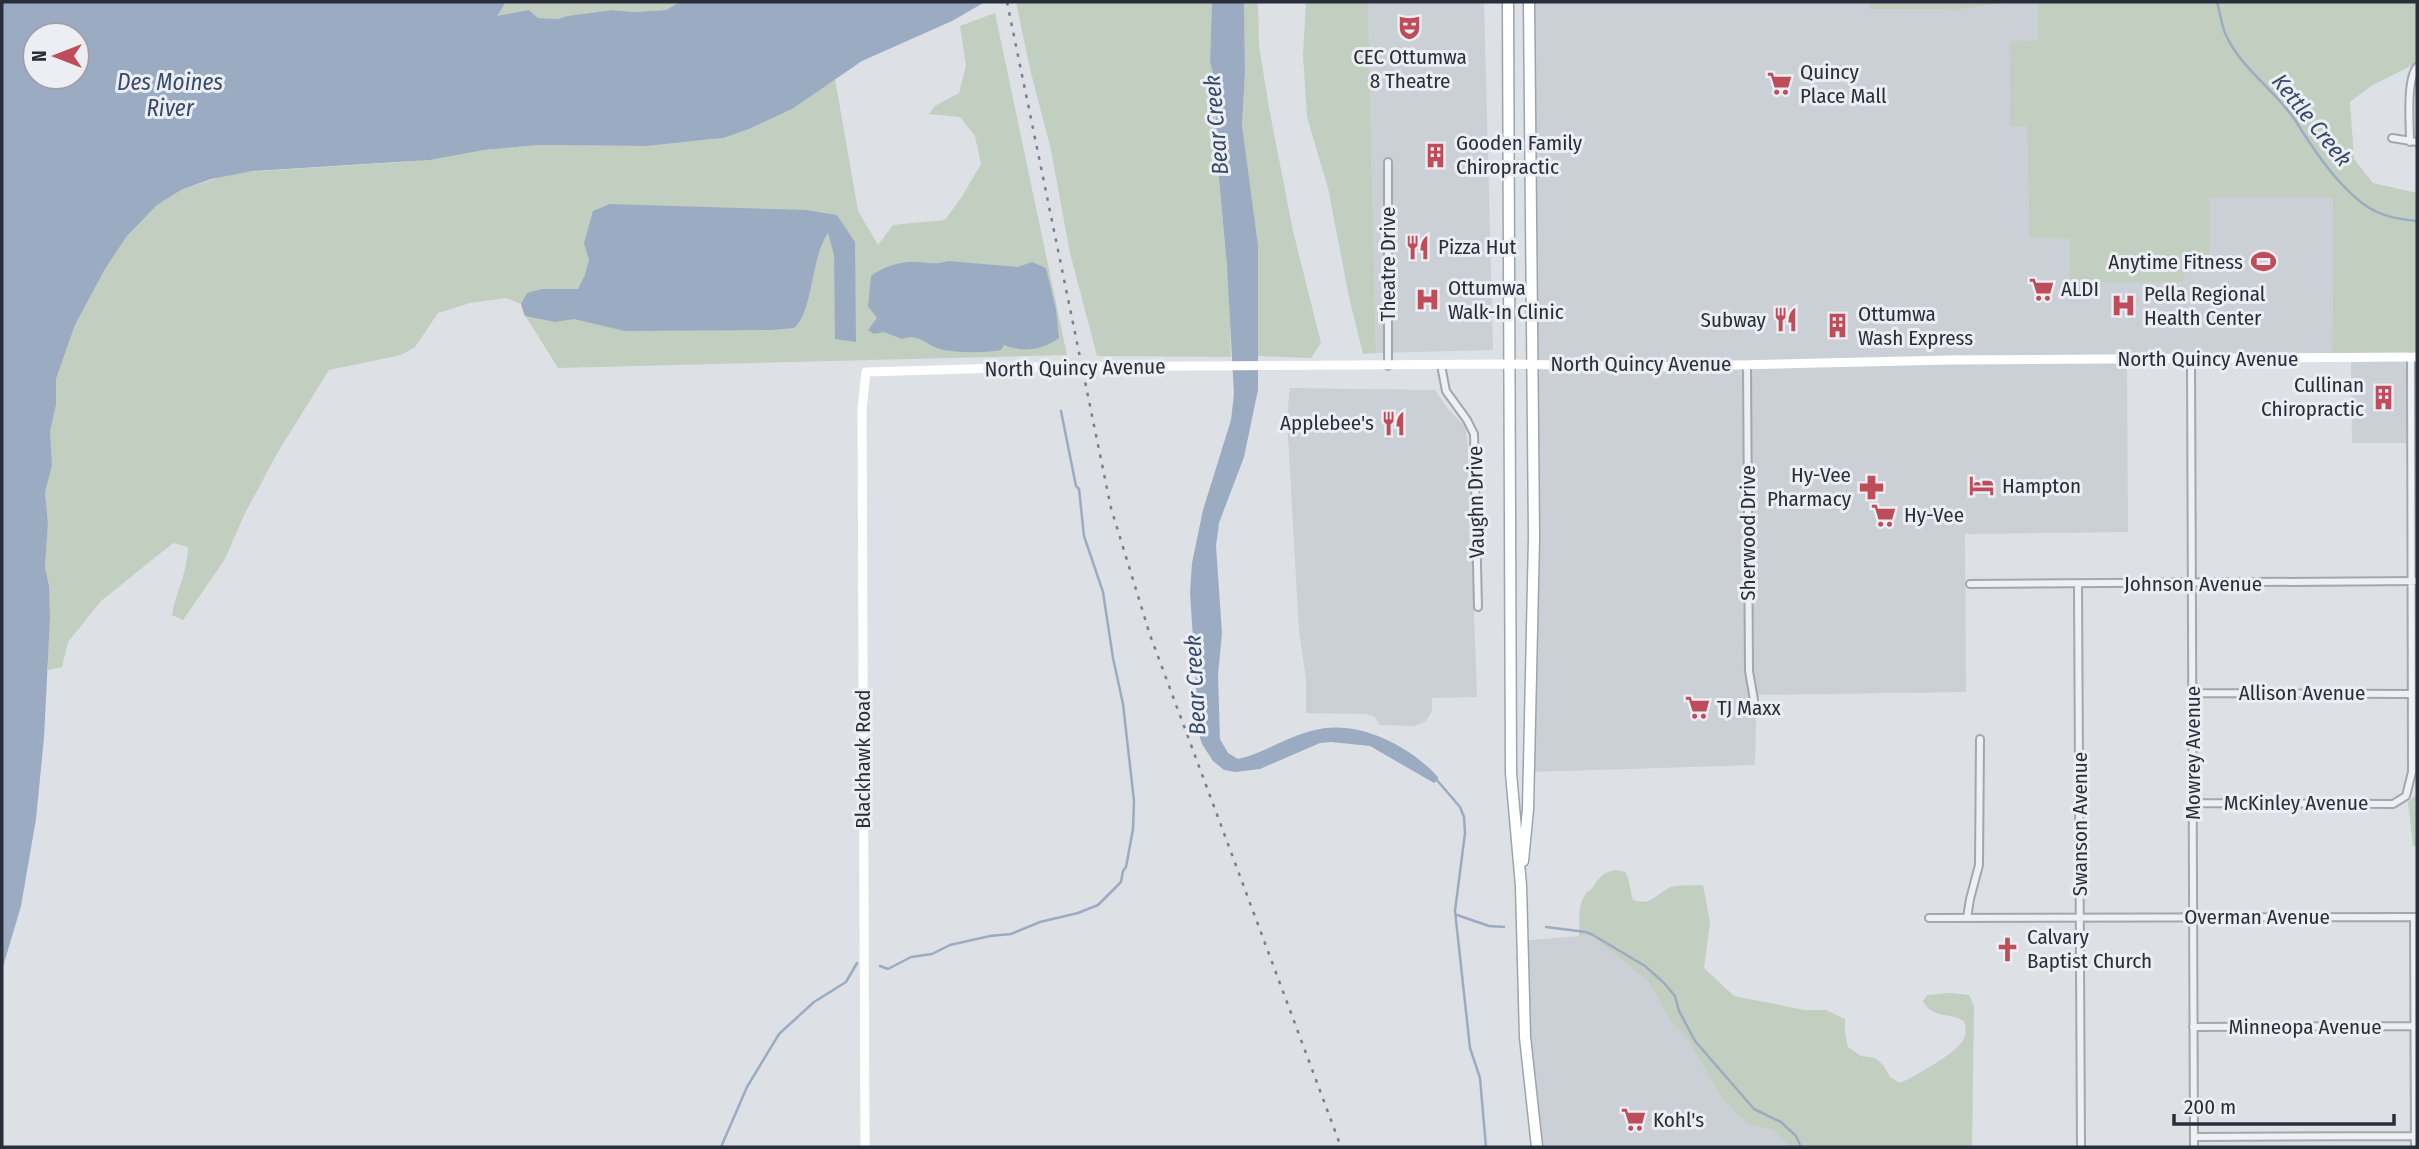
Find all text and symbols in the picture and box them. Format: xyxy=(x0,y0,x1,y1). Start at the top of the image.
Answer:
theatre icon: CEC Ottumwa 8 Theatre xyxy=(1396,14,1424,42)
north arrow xyxy=(21,21,91,91)
place label: CEC Ottumwa 8 Theatre xyxy=(1353,44,1467,94)
text: N xyxy=(28,50,51,62)
place label: Quincy Place Mall xyxy=(1800,59,1887,109)
water label: Des Moines River xyxy=(117,68,223,122)
water label: Kettle Creek xyxy=(2266,68,2358,172)
supermarket icon: Quincy Place Mall xyxy=(1766,70,1794,98)
water label: Bear Creek xyxy=(1198,74,1234,176)
place label: Gooden Family Chiropractic xyxy=(1456,130,1583,180)
building icon: Gooden Family Chiropractic xyxy=(1422,141,1450,169)
street label: Theatre Drive xyxy=(1375,207,1401,321)
restaurant icon: Pizza Hut xyxy=(1404,233,1432,261)
place label: Pizza Hut xyxy=(1438,234,1517,260)
sports icon: Anytime Fitness xyxy=(2249,248,2277,276)
place label: Anytime Fitness xyxy=(2108,249,2243,275)
place label: Ottumwa Walk-In Clinic xyxy=(1448,275,1564,325)
supermarket icon: ALDI xyxy=(2027,275,2055,303)
place label: ALDI xyxy=(2061,276,2099,302)
place label: Pella Regional Health Center xyxy=(2144,281,2266,331)
hospital icon: Ottumwa Walk-In Clinic xyxy=(1414,286,1442,314)
hospital icon: Pella Regional Health Center xyxy=(2110,292,2138,320)
place label: Ottumwa Wash Express xyxy=(1858,301,1973,351)
restaurant icon: Subway xyxy=(1772,306,1800,334)
place label: Subway xyxy=(1701,307,1767,333)
building icon: Ottumwa Wash Express xyxy=(1824,312,1852,340)
street label: North Quincy Avenue xyxy=(2118,346,2298,372)
street label: North Quincy Avenue xyxy=(1551,351,1731,377)
street label: North Quincy Avenue xyxy=(984,353,1166,383)
place label: Cullinan Chiropractic xyxy=(2261,372,2364,422)
building icon: Cullinan Chiropractic xyxy=(2370,383,2398,411)
restaurant icon: Applebee's xyxy=(1380,409,1408,437)
place label: Applebee's xyxy=(1280,410,1374,436)
street label: Vaughn Drive xyxy=(1462,446,1490,558)
place label: Hy-Vee Pharmacy xyxy=(1767,462,1852,512)
street label: Sherwood Drive xyxy=(1735,465,1761,601)
hotel icon: Hampton xyxy=(1968,472,1996,500)
pharmacy icon: Hy-Vee Pharmacy xyxy=(1857,473,1885,501)
place label: Hampton xyxy=(2002,473,2081,499)
supermarket icon: Hy-Vee xyxy=(1870,501,1898,529)
place label: Hy-Vee xyxy=(1904,502,1964,528)
street label: Johnson Avenue xyxy=(2124,571,2262,597)
water label: Bear Creek xyxy=(1178,634,1212,736)
street label: Allison Avenue xyxy=(2239,680,2365,706)
street label: Mowrey Avenue xyxy=(2180,686,2206,820)
street label: Blackhawk Road xyxy=(850,689,876,829)
supermarket icon: TJ Maxx xyxy=(1683,694,1711,722)
place label: TJ Maxx xyxy=(1717,695,1782,721)
street label: Swanson Avenue xyxy=(2067,752,2093,896)
street label: McKinley Avenue xyxy=(2224,790,2368,816)
street label: Overman Avenue xyxy=(2184,904,2330,930)
place label: Calvary Baptist Church xyxy=(2027,924,2152,974)
church icon: Calvary Baptist Church xyxy=(1993,935,2021,963)
street label: Minneopa Avenue xyxy=(2228,1014,2382,1040)
scale bar xyxy=(2174,1082,2394,1126)
text: 200 m xyxy=(2184,1094,2236,1120)
supermarket icon: Kohl's xyxy=(1619,1106,1647,1134)
place label: Kohl's xyxy=(1653,1107,1704,1133)

